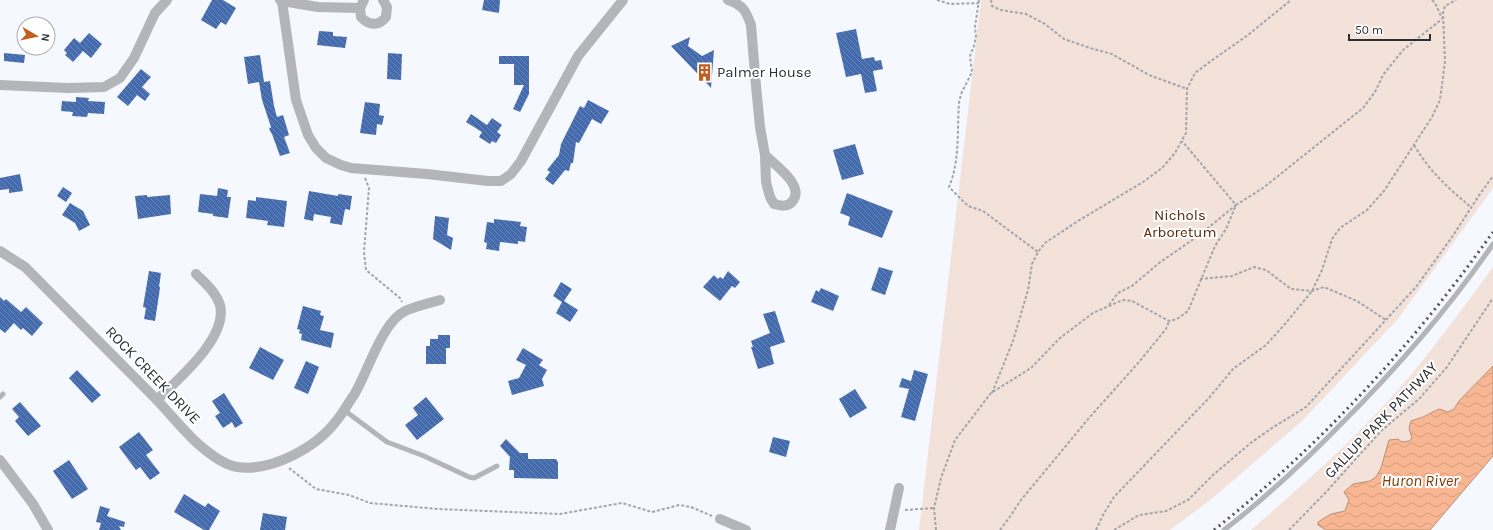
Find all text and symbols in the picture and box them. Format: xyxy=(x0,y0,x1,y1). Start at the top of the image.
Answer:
north arrow xyxy=(16,16,56,56)
scale bar xyxy=(1349,16,1430,42)
text: 50 m xyxy=(1355,23,1383,37)
text: N xyxy=(38,33,52,42)
building icon: Palmer House xyxy=(694,62,714,82)
place label: Palmer House xyxy=(717,63,811,81)
park label: Nichols Arboretum xyxy=(1143,206,1217,241)
street label: ROCK CREEK DRIVE xyxy=(102,322,204,428)
street label: GALLUP PARK PATHWAY xyxy=(1321,358,1442,482)
water label: Huron River xyxy=(1381,471,1459,490)

